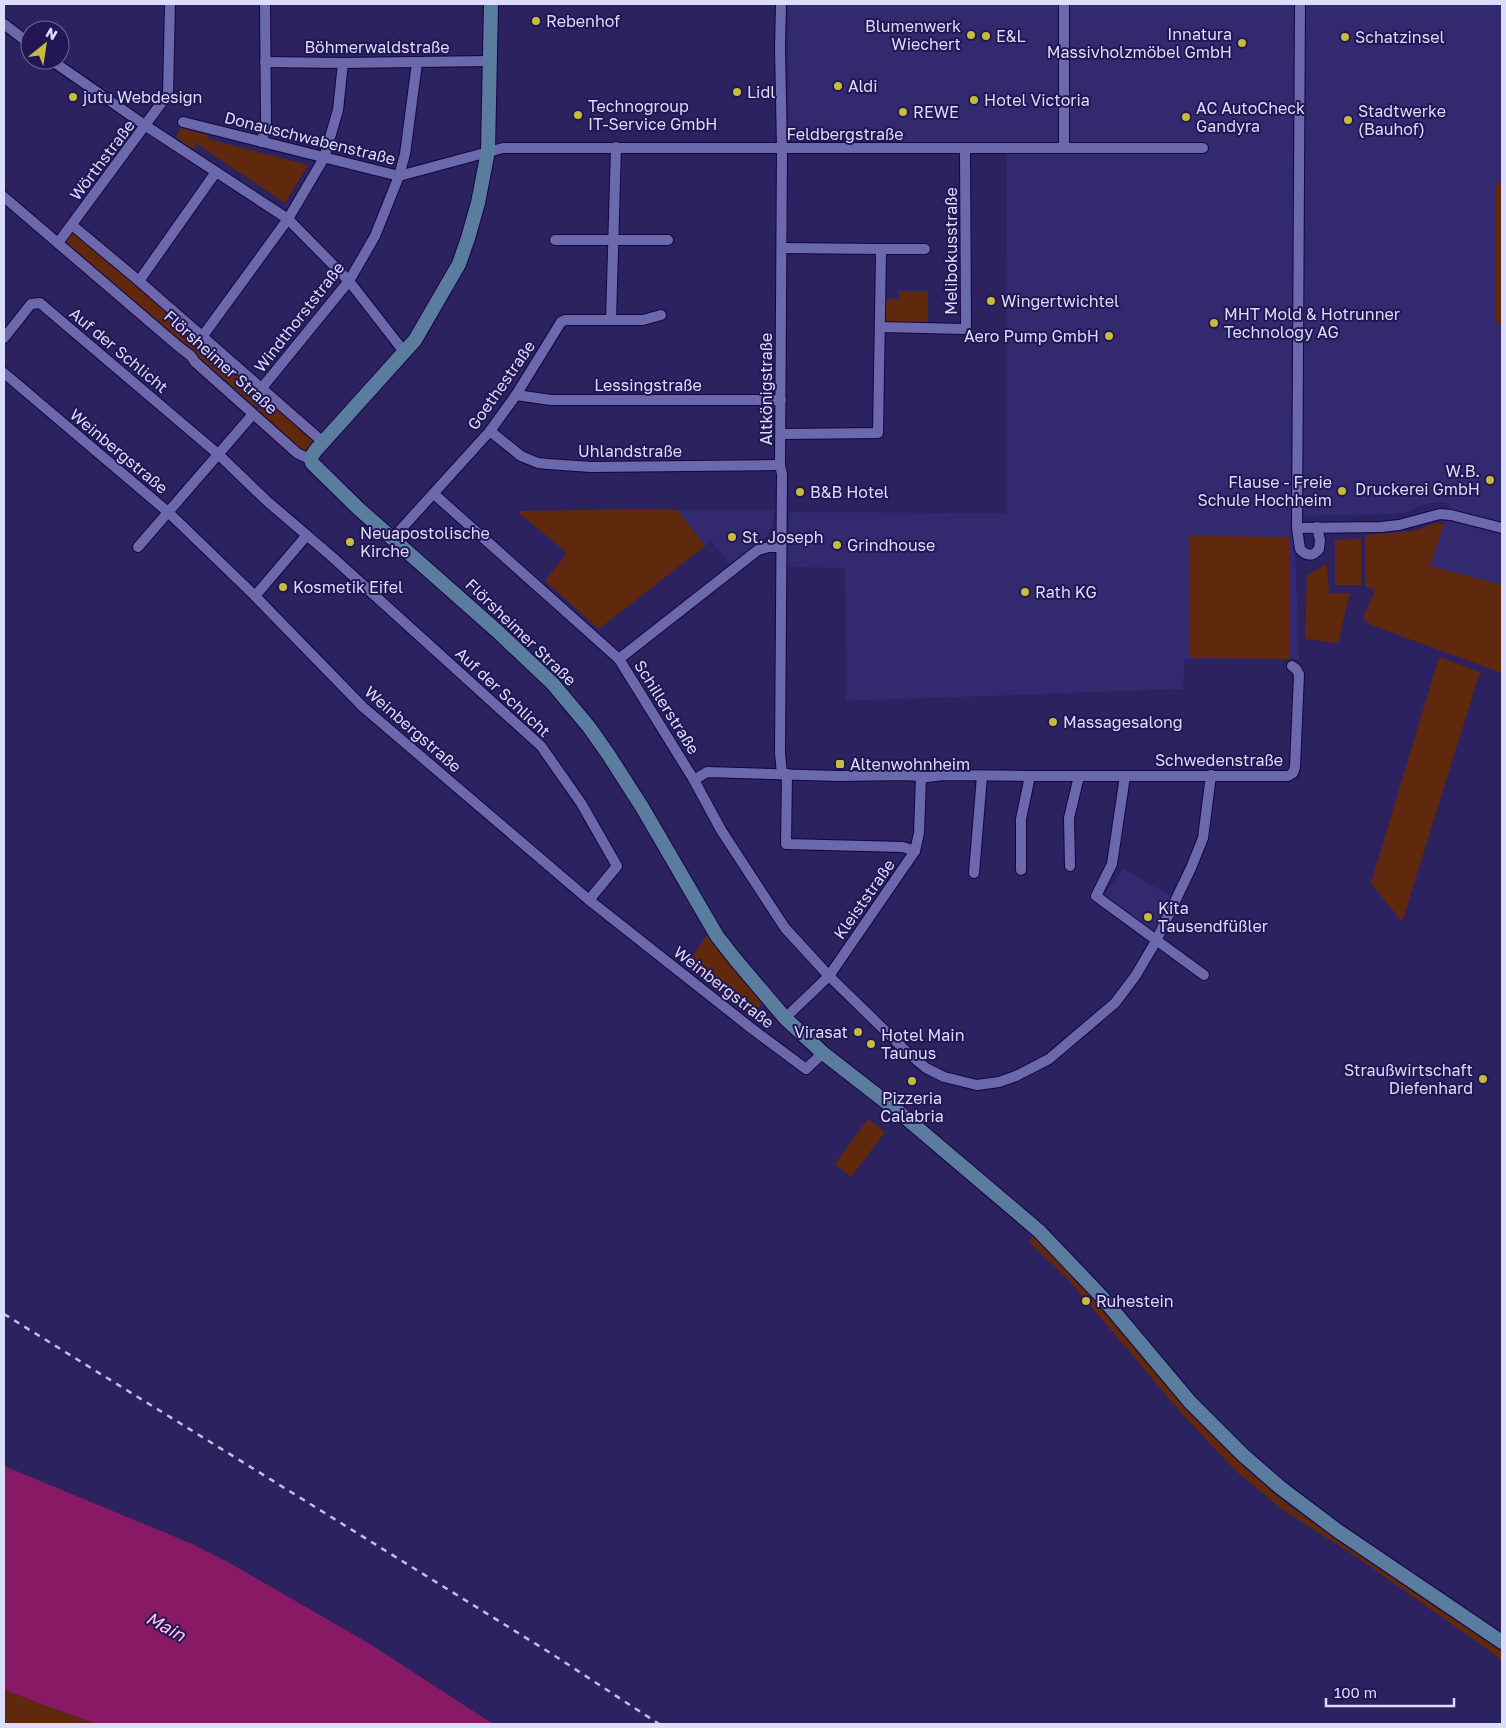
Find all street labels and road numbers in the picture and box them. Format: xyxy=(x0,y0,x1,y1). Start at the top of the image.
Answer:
street label: Böhmerwaldstraße xyxy=(304,37,450,57)
street label: Donauschwabenstraße xyxy=(222,107,398,169)
street label: Wörthstraße xyxy=(65,116,139,204)
street label: Feldbergstraße xyxy=(786,124,904,144)
street label: Melibokusstraße xyxy=(941,187,961,315)
street label: Windthorststraße xyxy=(250,258,348,376)
street label: Auf der Schlicht xyxy=(66,303,172,397)
street label: Flörsheimer Straße xyxy=(160,306,282,418)
street label: Altkönigstraße xyxy=(756,333,776,445)
street label: Goethestraße xyxy=(463,337,539,433)
street label: Lessingstraße xyxy=(594,375,702,395)
street label: Weinbergstraße xyxy=(66,404,172,498)
street label: Uhlandstraße xyxy=(578,441,682,461)
street label: Flörsheimer Straße xyxy=(462,574,580,690)
street label: Auf der Schlicht xyxy=(451,643,555,741)
street label: Schillerstraße xyxy=(630,656,704,758)
street label: Weinbergstraße xyxy=(361,682,465,776)
street label: Schwedenstraße xyxy=(1155,750,1283,770)
street label: Kleiststraße xyxy=(829,855,899,943)
street label: Weinbergstraße xyxy=(670,942,778,1032)

